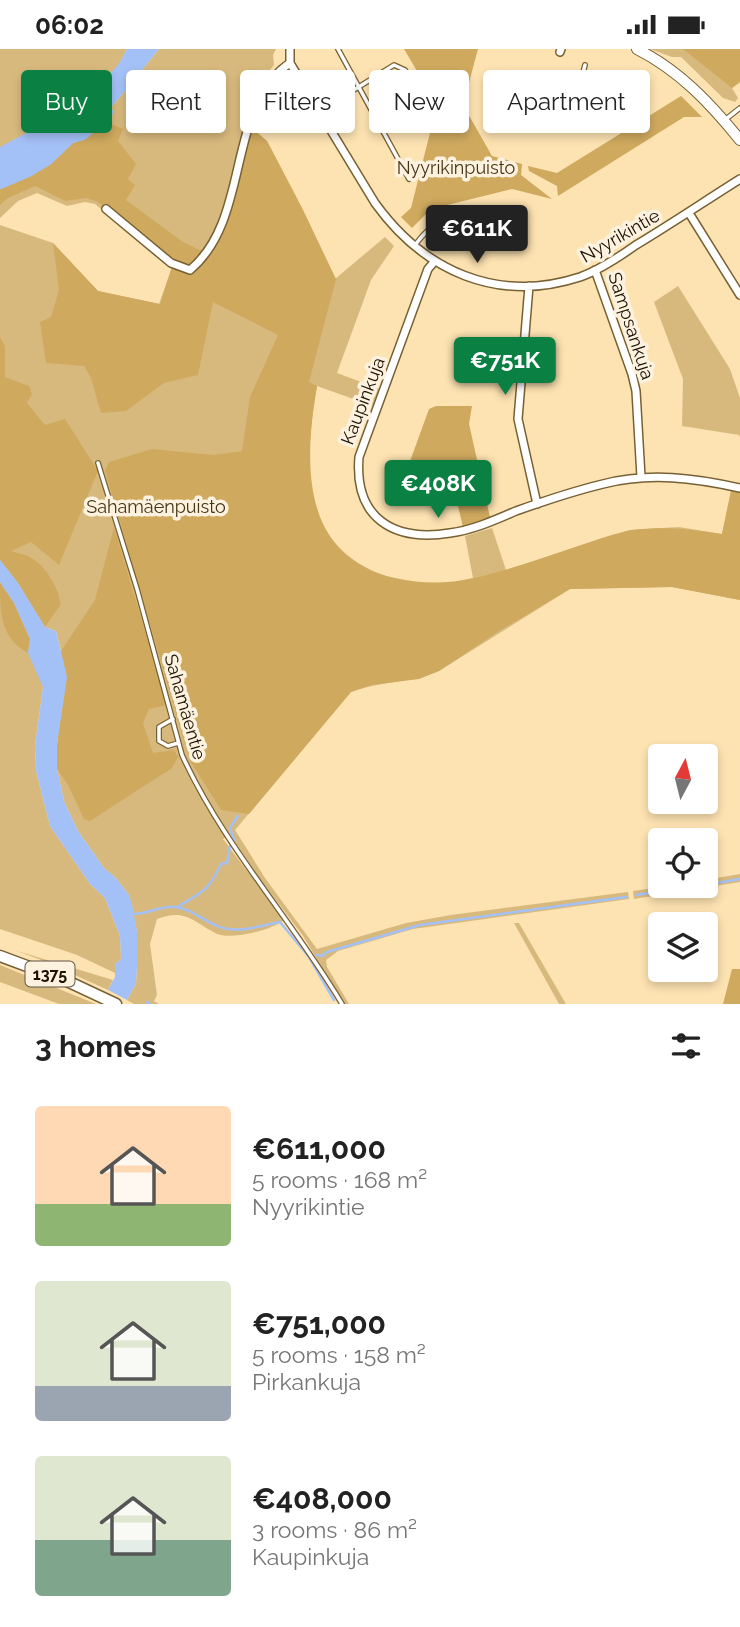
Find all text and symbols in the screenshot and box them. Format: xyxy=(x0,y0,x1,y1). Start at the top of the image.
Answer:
text: 06:02 xyxy=(35,10,104,40)
chip: Buy xyxy=(21,70,112,133)
chip: Rent xyxy=(126,70,226,133)
chip: Filters xyxy=(240,70,355,133)
chip: New xyxy=(369,70,469,133)
chip: Apartment xyxy=(483,70,650,133)
park label: Nyyrikinpuisto xyxy=(397,157,516,178)
street label: Nyyrikintie xyxy=(576,204,663,267)
pin: €611K xyxy=(428,205,526,265)
text: €611K xyxy=(442,214,512,241)
street label: Sampsankuja xyxy=(604,270,659,382)
pin: €751K xyxy=(456,337,554,397)
text: €751K xyxy=(470,346,540,373)
street label: Kaupinkuja xyxy=(336,354,389,447)
pin: €408K xyxy=(389,461,487,520)
text: €408K xyxy=(401,469,475,496)
park label: Sahamäenpuisto xyxy=(86,496,226,517)
street label: Sahamäentie xyxy=(160,652,211,763)
north arrow xyxy=(648,744,718,814)
map controls xyxy=(648,744,718,982)
button: locate xyxy=(648,828,718,898)
button: layers xyxy=(648,912,718,982)
road number: 1375 xyxy=(26,961,74,986)
icon: filters xyxy=(667,1027,705,1065)
text: 3 homes xyxy=(35,1029,156,1064)
text: €611,000 xyxy=(252,1131,386,1166)
icon: home xyxy=(91,1134,175,1218)
text: 5 rooms · 168 m² xyxy=(252,1166,427,1193)
text: Nyyrikintie xyxy=(252,1193,365,1220)
text: €751,000 xyxy=(252,1306,386,1341)
icon: home xyxy=(91,1309,175,1393)
text: 5 rooms · 158 m² xyxy=(252,1341,426,1368)
text: Pirkankuja xyxy=(252,1368,361,1395)
text: €408,000 xyxy=(252,1481,392,1516)
icon: home xyxy=(91,1484,175,1568)
text: 3 rooms · 86 m² xyxy=(252,1516,417,1543)
text: Kaupinkuja xyxy=(252,1543,369,1570)

